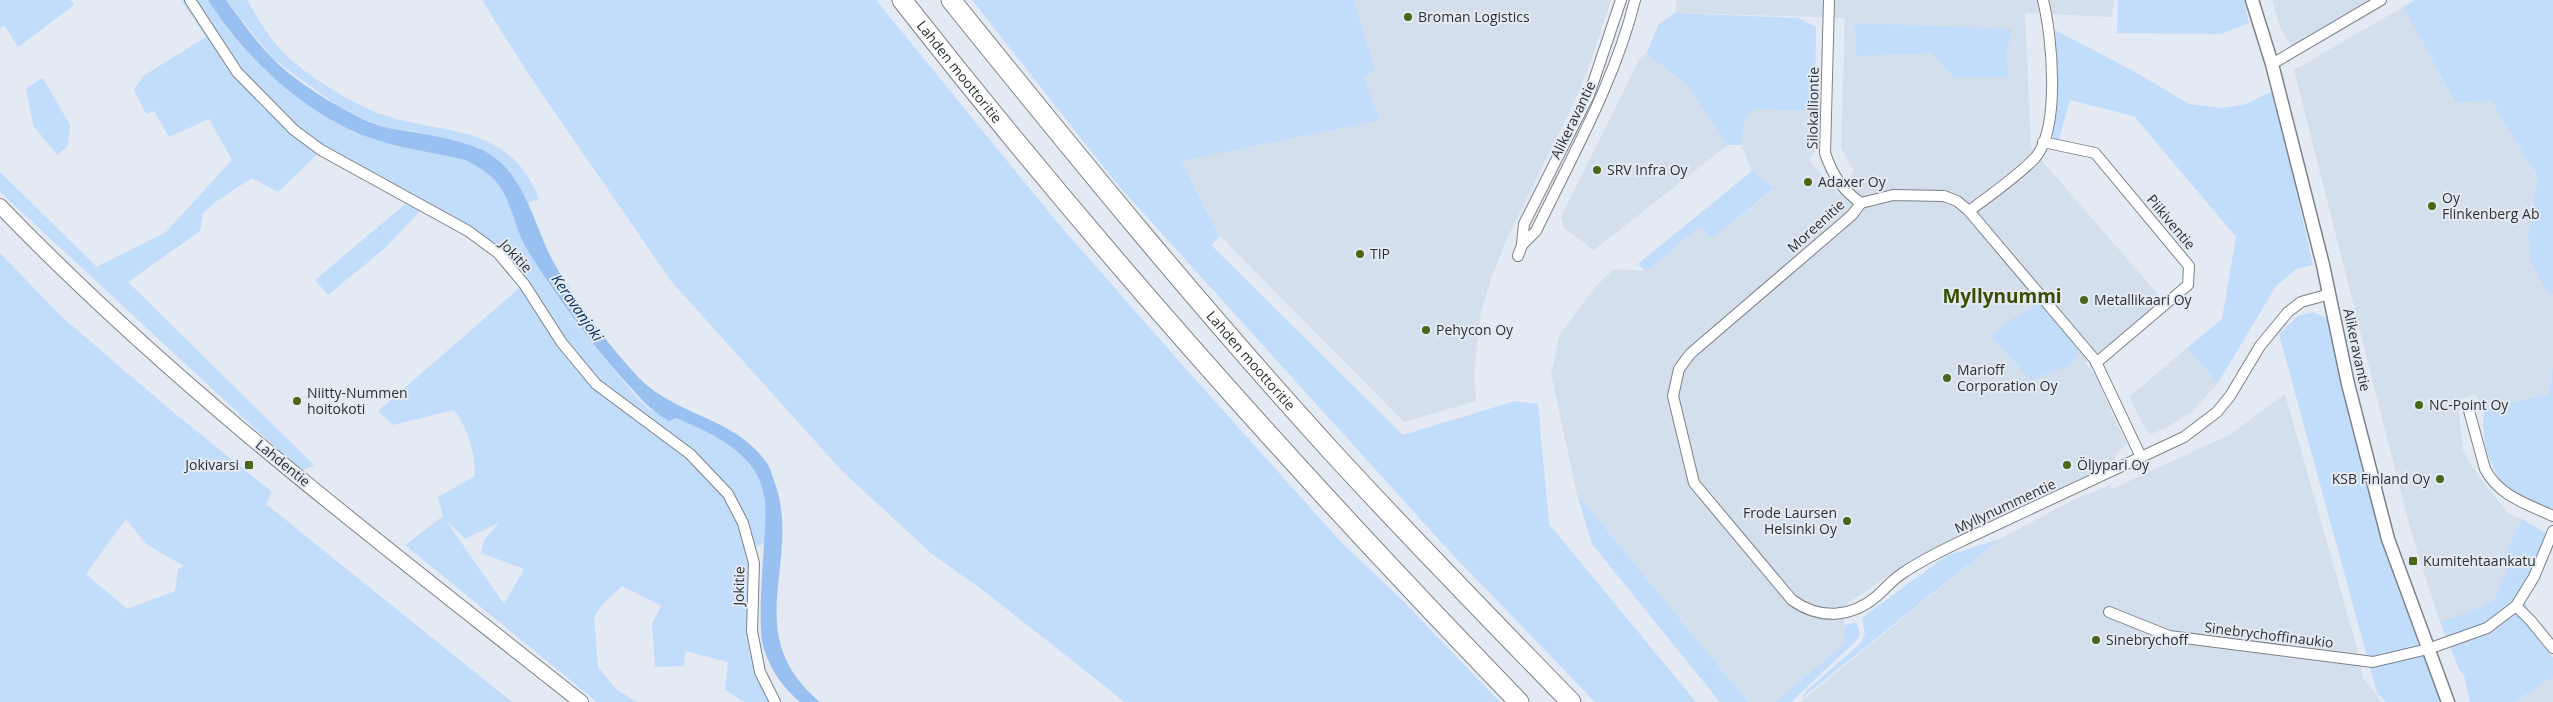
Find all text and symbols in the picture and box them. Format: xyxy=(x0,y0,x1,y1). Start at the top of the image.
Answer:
place label: Broman Logistics xyxy=(1418,7,1530,26)
marker: Broman Logistics xyxy=(1402,11,1414,23)
street label: Lahden moottoritie xyxy=(913,16,1007,127)
street label: Silokalliontie xyxy=(1802,67,1823,149)
street label: Alikeravantie xyxy=(1546,78,1600,162)
place label: SRV Infra Oy xyxy=(1607,160,1689,179)
marker: SRV Infra Oy xyxy=(1591,164,1603,176)
place label: Adaxer Oy xyxy=(1818,172,1887,191)
marker: Adaxer Oy xyxy=(1802,176,1814,188)
place label: Oy Flinkenberg Ab xyxy=(2442,188,2540,223)
street label: Piikiventie xyxy=(2143,190,2200,253)
street label: Moreenitie xyxy=(1783,195,1848,256)
marker: Oy Flinkenberg Ab xyxy=(2426,200,2438,212)
street label: Jokitie xyxy=(495,233,537,277)
place label: TIP xyxy=(1370,244,1390,263)
marker: TIP xyxy=(1354,248,1366,260)
water label: Keravanjoki xyxy=(547,270,608,345)
district label: Myllynummi xyxy=(1942,283,2062,309)
place label: Metallikaari Oy xyxy=(2094,290,2193,309)
marker: Metallikaari Oy xyxy=(2078,294,2090,306)
street label: Lahden moottoritie xyxy=(1203,306,1300,414)
street label: Alikeravantie xyxy=(2339,307,2376,393)
place label: Pehycon Oy xyxy=(1436,320,1514,339)
marker: Pehycon Oy xyxy=(1420,324,1432,336)
place label: Marioff Corporation Oy xyxy=(1957,360,2059,395)
marker: Marioff Corporation Oy xyxy=(1941,372,1953,384)
place label: Niitty-Nummen hoitokoti xyxy=(307,383,408,418)
marker: Niitty-Nummen hoitokoti xyxy=(291,395,303,407)
place label: NC-Point Oy xyxy=(2429,395,2509,414)
marker: NC-Point Oy xyxy=(2413,399,2425,411)
street label: Lahdentie xyxy=(252,435,315,491)
place label: Jokivarsi xyxy=(183,455,239,474)
place label: Öljypari Oy xyxy=(2077,455,2150,474)
marker: Jokivarsi xyxy=(243,459,255,471)
marker: Öljypari Oy xyxy=(2061,459,2073,471)
place label: KSB Finland Oy xyxy=(2332,469,2431,488)
marker: KSB Finland Oy xyxy=(2434,473,2446,485)
street label: Myllynummentie xyxy=(1951,474,2059,537)
place label: Frode Laursen Helsinki Oy xyxy=(1743,503,1838,538)
marker: Frode Laursen Helsinki Oy xyxy=(1841,515,1853,527)
place label: Kumitehtaankatu xyxy=(2423,551,2536,570)
marker: Kumitehtaankatu xyxy=(2407,555,2419,567)
street label: Jokitie xyxy=(729,566,748,608)
street label: Sinebrychoffinaukio xyxy=(2203,617,2335,652)
place label: Sinebrychoff xyxy=(2106,630,2190,649)
marker: Sinebrychoff xyxy=(2090,634,2102,646)

